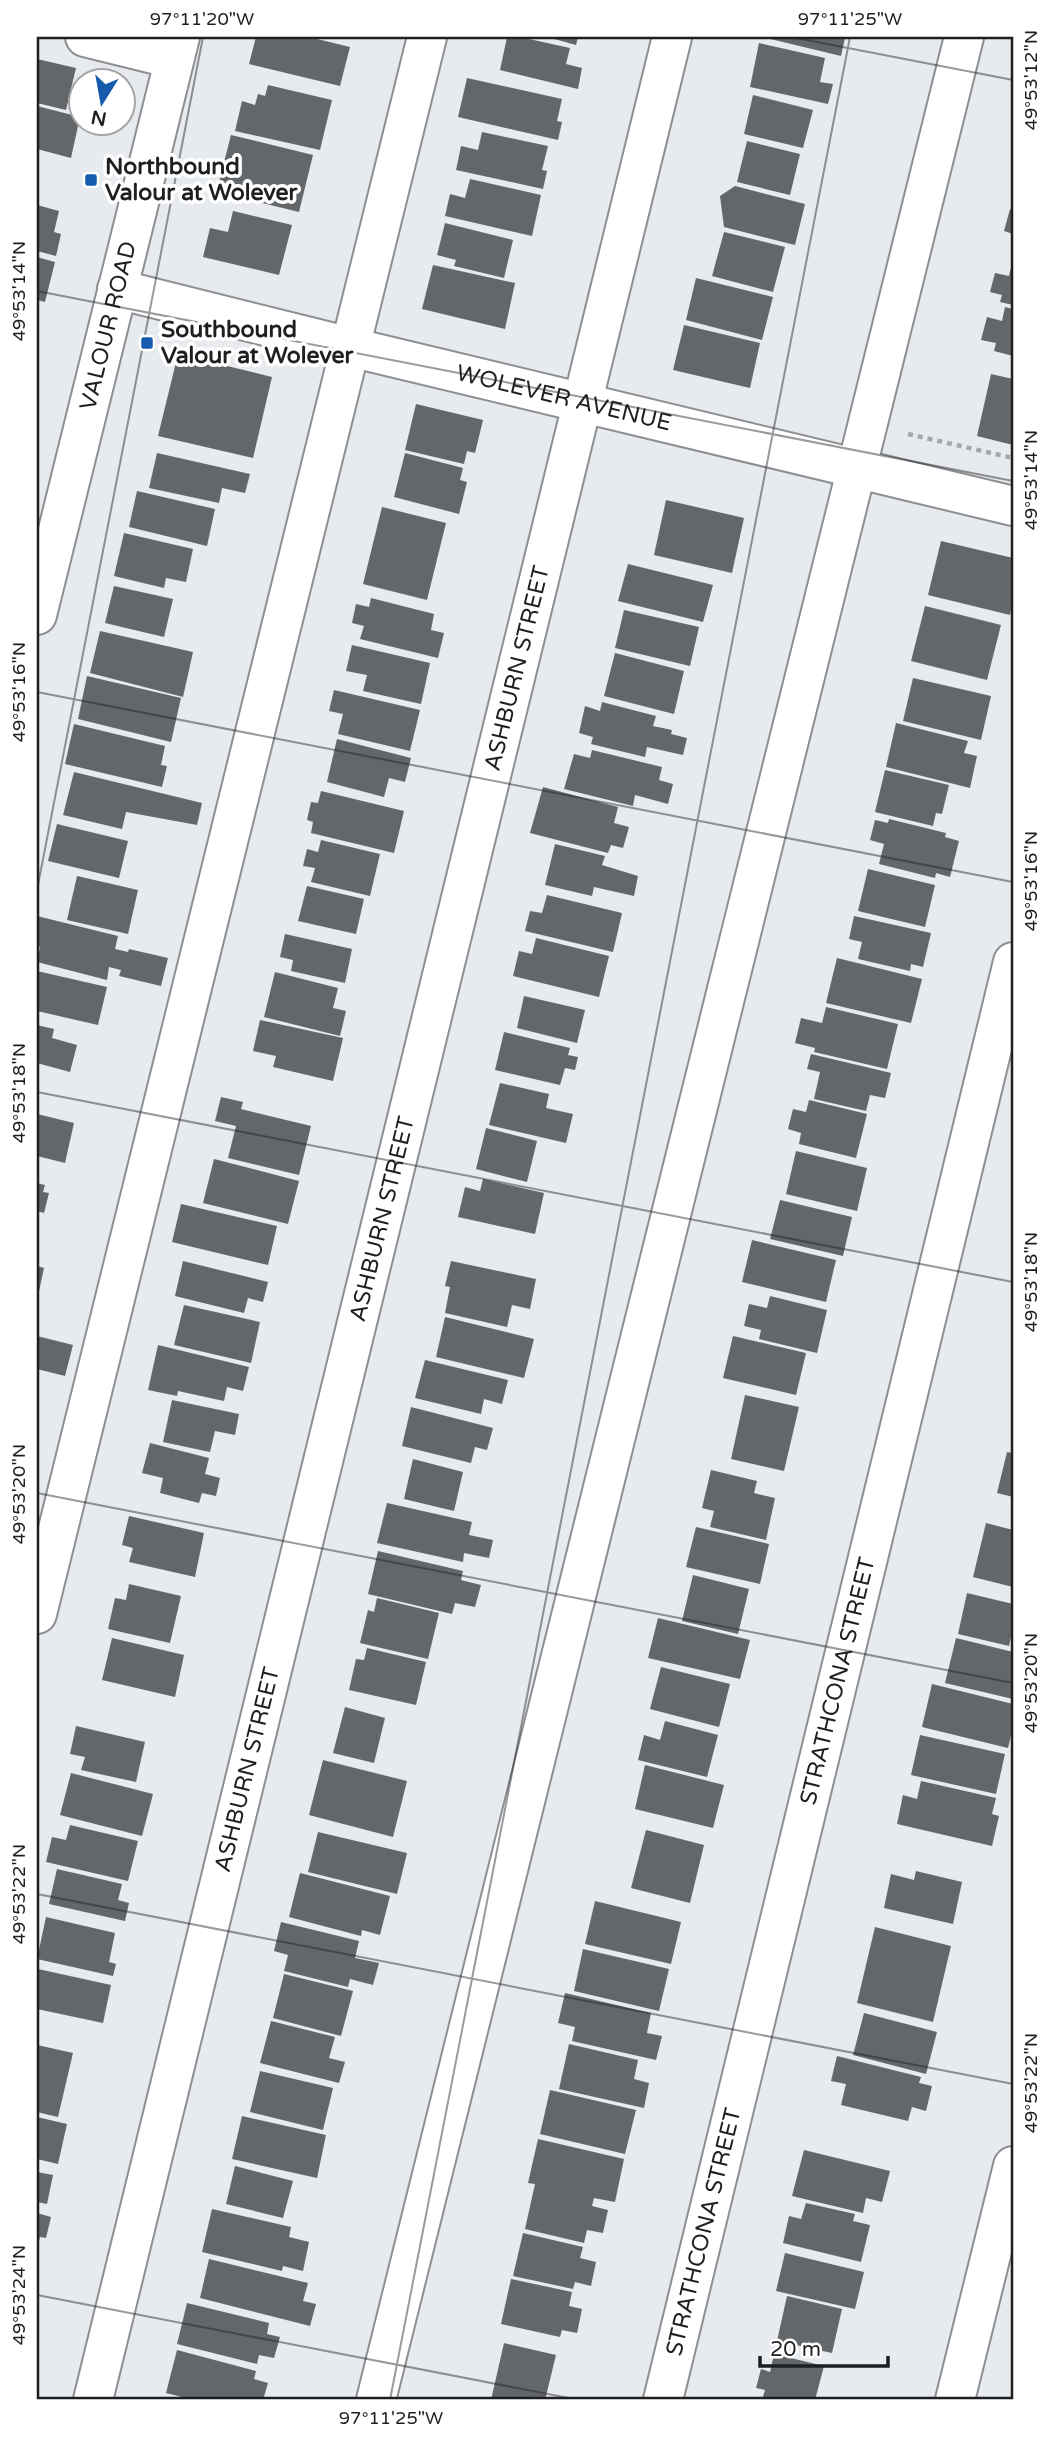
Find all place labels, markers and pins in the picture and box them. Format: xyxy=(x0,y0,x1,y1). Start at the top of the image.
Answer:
place label: Northbound Valour at Wolever xyxy=(105,153,298,207)
marker: Northbound Valour at Wolever xyxy=(83,172,99,188)
place label: Southbound Valour at Wolever xyxy=(161,316,354,370)
marker: Southbound Valour at Wolever xyxy=(139,335,155,351)

